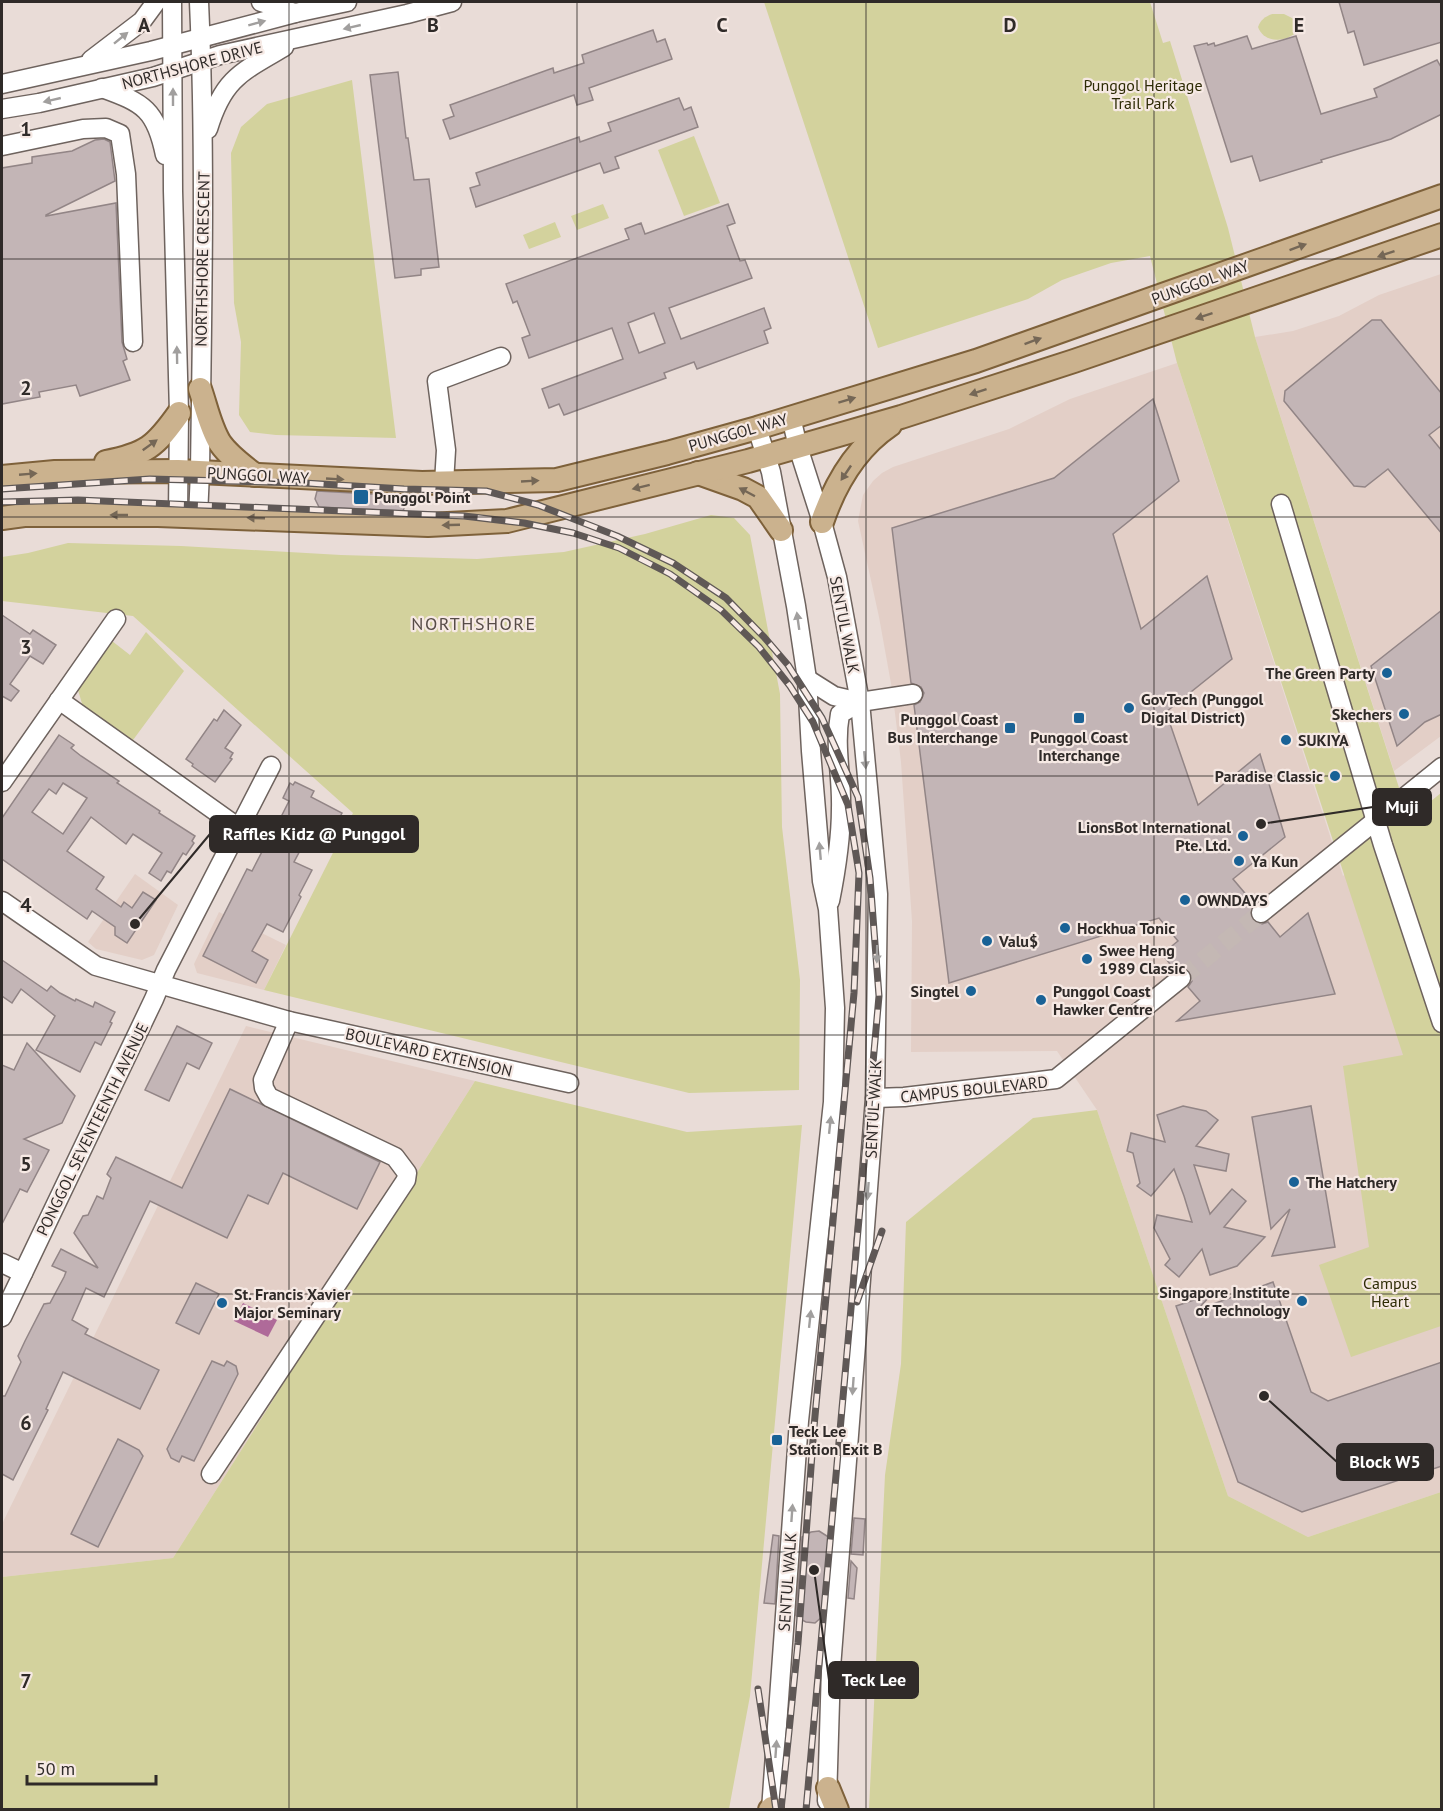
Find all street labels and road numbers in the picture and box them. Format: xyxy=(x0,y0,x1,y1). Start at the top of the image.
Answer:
street label: NORTHSHORE DRIVE xyxy=(119,37,265,93)
street label: NORTHSHORE CRESCENT xyxy=(190,171,214,347)
street label: PUNGGOL WAY xyxy=(1149,255,1252,309)
street label: PUNGGOL WAY xyxy=(686,408,790,456)
street label: PUNGGOL WAY xyxy=(206,462,310,488)
street label: SENTUL WALK xyxy=(826,575,864,676)
street label: PONGGOL SEVENTEENTH AVENUE xyxy=(32,1019,152,1239)
street label: BOULEVARD EXTENSION xyxy=(344,1023,514,1081)
street label: SENTUL WALK xyxy=(860,1059,886,1159)
street label: CAMPUS BOULEVARD xyxy=(899,1071,1049,1107)
street label: SENTUL WALK xyxy=(774,1532,800,1632)

